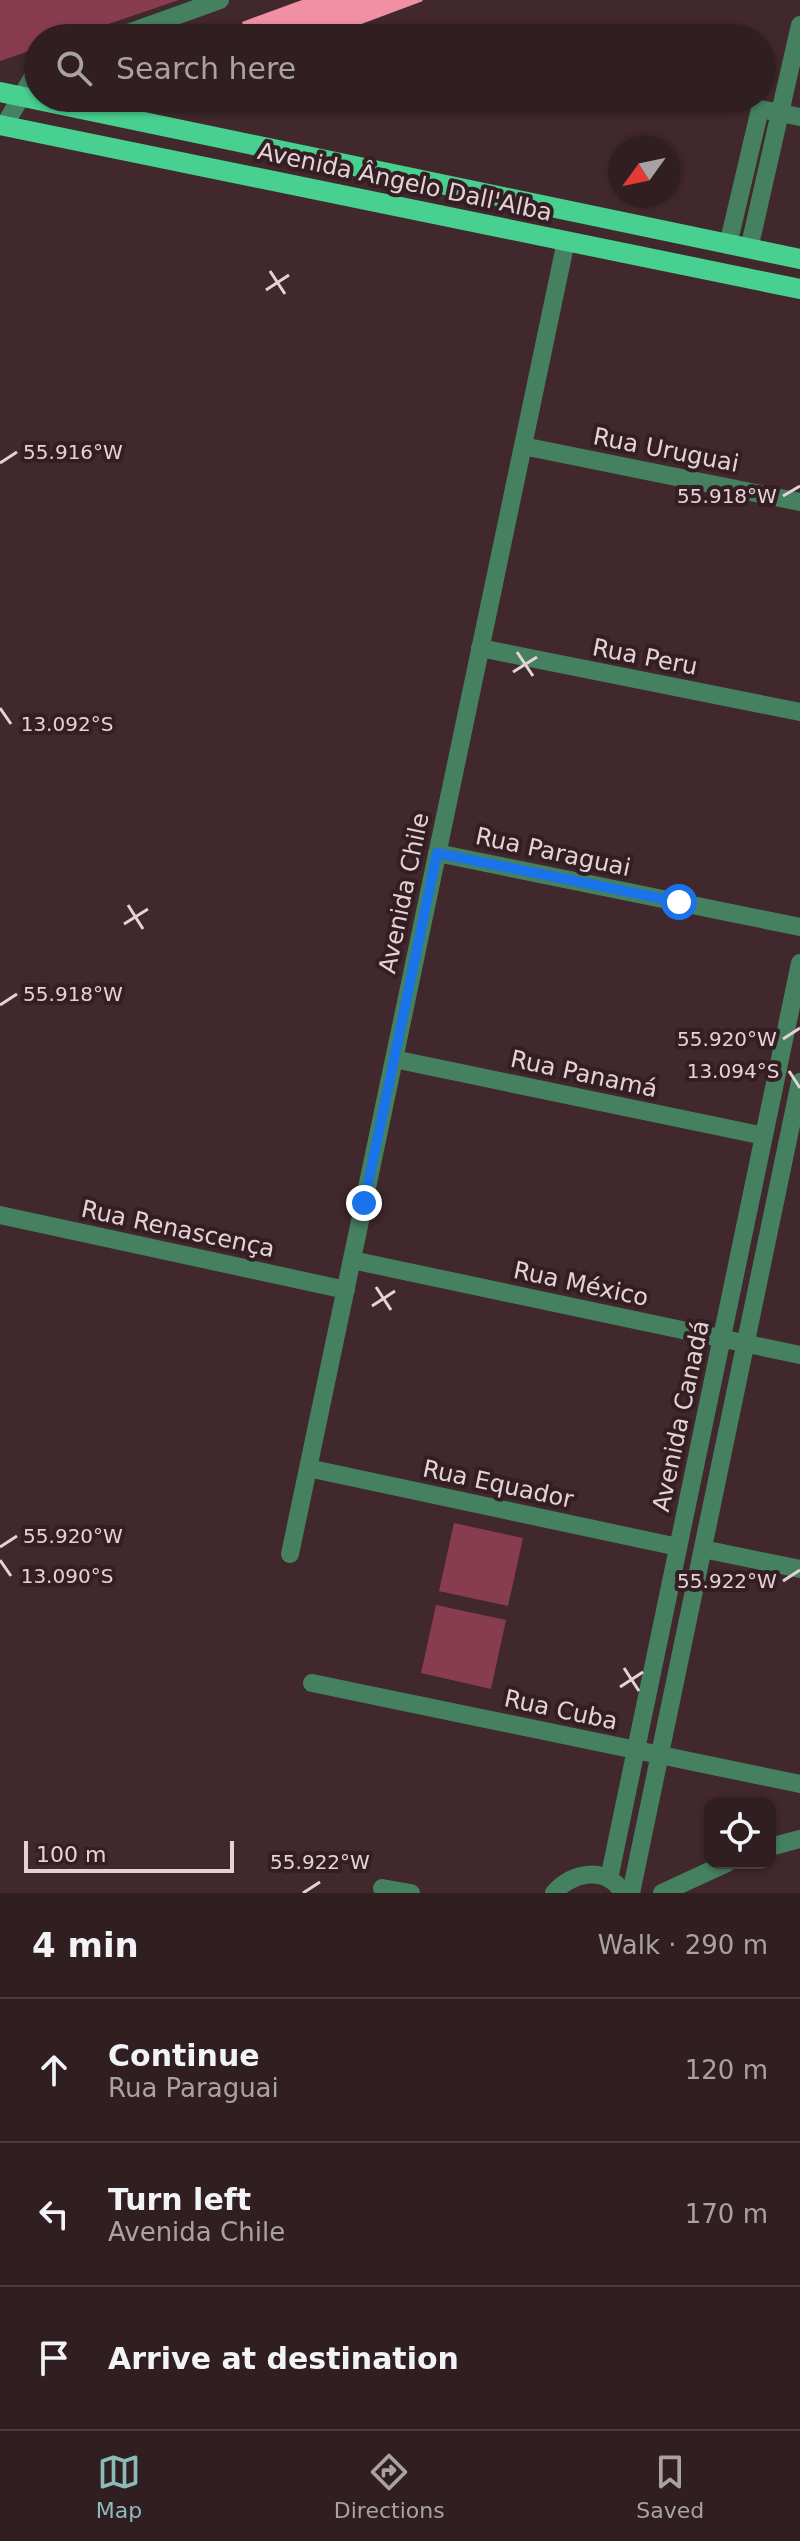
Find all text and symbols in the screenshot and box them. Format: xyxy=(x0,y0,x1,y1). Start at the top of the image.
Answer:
search box xyxy=(24,24,776,112)
icon: search xyxy=(52,46,96,90)
text: Search here xyxy=(116,51,296,86)
street label: Avenida Ângelo Dall'Alba xyxy=(255,136,555,227)
north arrow xyxy=(608,136,680,208)
street label: Rua Uruguai xyxy=(591,422,741,478)
text: 55.916°W xyxy=(23,440,123,464)
text: 55.918°W xyxy=(677,484,777,508)
street label: Rua Peru xyxy=(590,633,700,681)
text: 13.092°S xyxy=(21,712,113,736)
street label: Avenida Chile xyxy=(373,810,435,976)
street label: Rua Paraguai xyxy=(473,822,633,882)
route start xyxy=(661,884,697,920)
text: 55.918°W xyxy=(23,982,123,1006)
text: 55.920°W xyxy=(677,1027,777,1051)
street label: Rua Panamá xyxy=(508,1045,660,1103)
text: 13.094°S xyxy=(687,1059,779,1083)
route end xyxy=(346,1185,382,1221)
street label: Rua Renascença xyxy=(79,1195,277,1263)
street label: Rua México xyxy=(511,1256,651,1312)
street label: Avenida Canadá xyxy=(647,1318,715,1514)
street label: Rua Equador xyxy=(420,1454,576,1514)
text: 55.920°W xyxy=(23,1524,123,1548)
text: 13.090°S xyxy=(21,1564,113,1588)
text: 55.922°W xyxy=(677,1569,777,1593)
street label: Rua Cuba xyxy=(502,1684,620,1736)
map controls xyxy=(704,1797,776,1869)
button: locate xyxy=(704,1797,776,1869)
scale bar xyxy=(24,1837,234,1873)
text: 100 m xyxy=(36,1842,106,1867)
text: 55.922°W xyxy=(270,1850,370,1874)
text: 4 min xyxy=(32,1925,139,1965)
text: Walk · 290 m xyxy=(598,1930,768,1960)
text: Continue xyxy=(108,2038,260,2073)
icon: ahead xyxy=(32,2048,76,2092)
text: 120 m xyxy=(685,2055,768,2085)
text: Rua Paraguai xyxy=(108,2073,279,2103)
text: Turn left xyxy=(108,2182,251,2217)
icon: left xyxy=(32,2192,76,2236)
text: 170 m xyxy=(685,2199,768,2229)
text: Avenida Chile xyxy=(108,2217,285,2247)
icon: arrive xyxy=(32,2336,76,2380)
text: Arrive at destination xyxy=(108,2341,459,2376)
tab: Map xyxy=(96,2450,142,2523)
tab: Directions xyxy=(334,2450,445,2523)
tab: Saved xyxy=(636,2450,704,2523)

